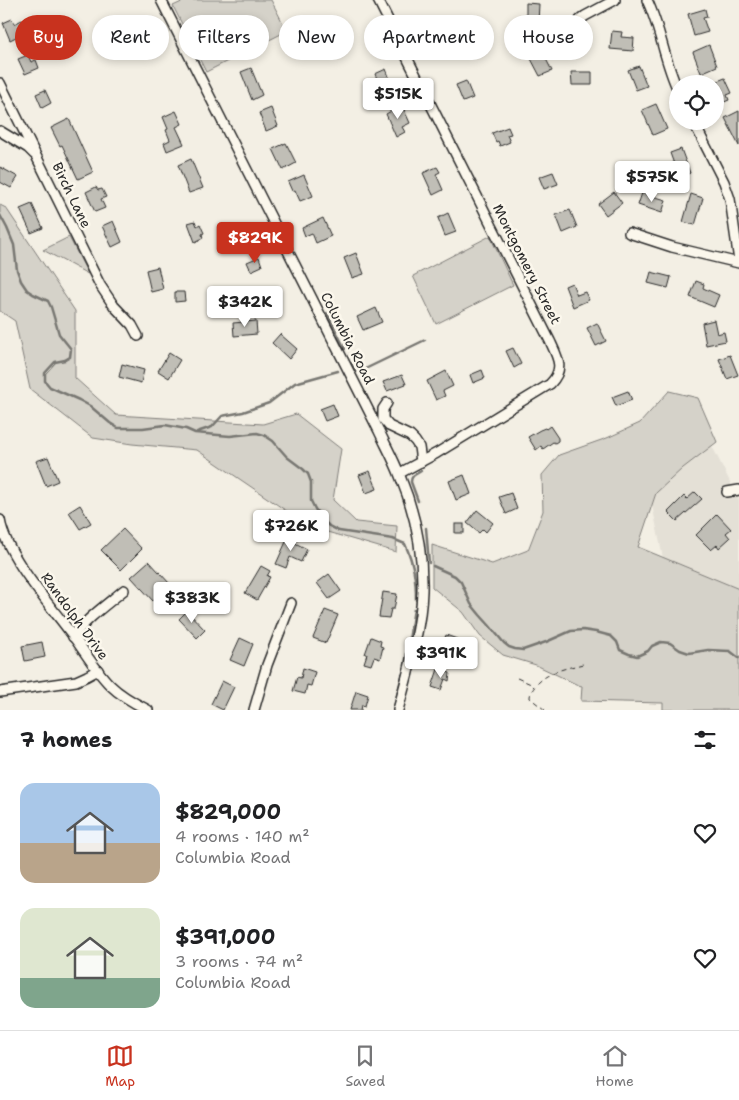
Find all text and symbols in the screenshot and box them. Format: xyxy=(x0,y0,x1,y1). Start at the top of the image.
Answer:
chip: Buy xyxy=(15,15,82,60)
chip: Rent xyxy=(92,15,169,60)
chip: Filters xyxy=(179,15,269,60)
chip: New xyxy=(279,15,354,60)
chip: Apartment xyxy=(364,15,494,60)
chip: House xyxy=(504,15,593,60)
map controls xyxy=(669,75,724,130)
button: locate xyxy=(669,75,724,130)
pin: $515K xyxy=(363,78,433,120)
text: $515K xyxy=(374,83,422,104)
street label: Birch Lane xyxy=(48,159,96,231)
pin: $575K xyxy=(617,160,687,203)
text: $575K xyxy=(626,166,678,187)
street label: Montgomery Street xyxy=(489,201,565,327)
pin: $829K xyxy=(220,222,290,264)
text: $829K xyxy=(228,227,282,248)
pin: $342K xyxy=(210,286,280,328)
street label: Columbia Road xyxy=(317,289,379,387)
text: $342K xyxy=(218,291,272,312)
pin: $726K xyxy=(256,510,326,552)
text: $726K xyxy=(264,515,318,536)
street label: Randolph Drive xyxy=(37,569,113,663)
pin: $383K xyxy=(157,582,227,624)
text: $383K xyxy=(164,587,220,608)
pin: $391K xyxy=(406,636,476,679)
text: $391K xyxy=(416,642,466,663)
text: 7 homes xyxy=(20,726,112,754)
icon: filters xyxy=(691,726,719,754)
text: $829,000 xyxy=(175,798,281,826)
icon: home xyxy=(60,803,120,863)
icon: heart xyxy=(691,819,719,847)
text: 4 rooms · 140 m² xyxy=(175,826,310,847)
text: Columbia Road xyxy=(175,847,291,868)
text: $391,000 xyxy=(175,923,275,951)
icon: home xyxy=(60,928,120,988)
icon: heart xyxy=(691,944,719,972)
text: 3 rooms · 74 m² xyxy=(175,951,303,972)
text: Columbia Road xyxy=(175,972,291,993)
tab: Map xyxy=(105,1042,135,1090)
tab: Saved xyxy=(345,1042,385,1090)
tab: Home xyxy=(595,1042,634,1090)

